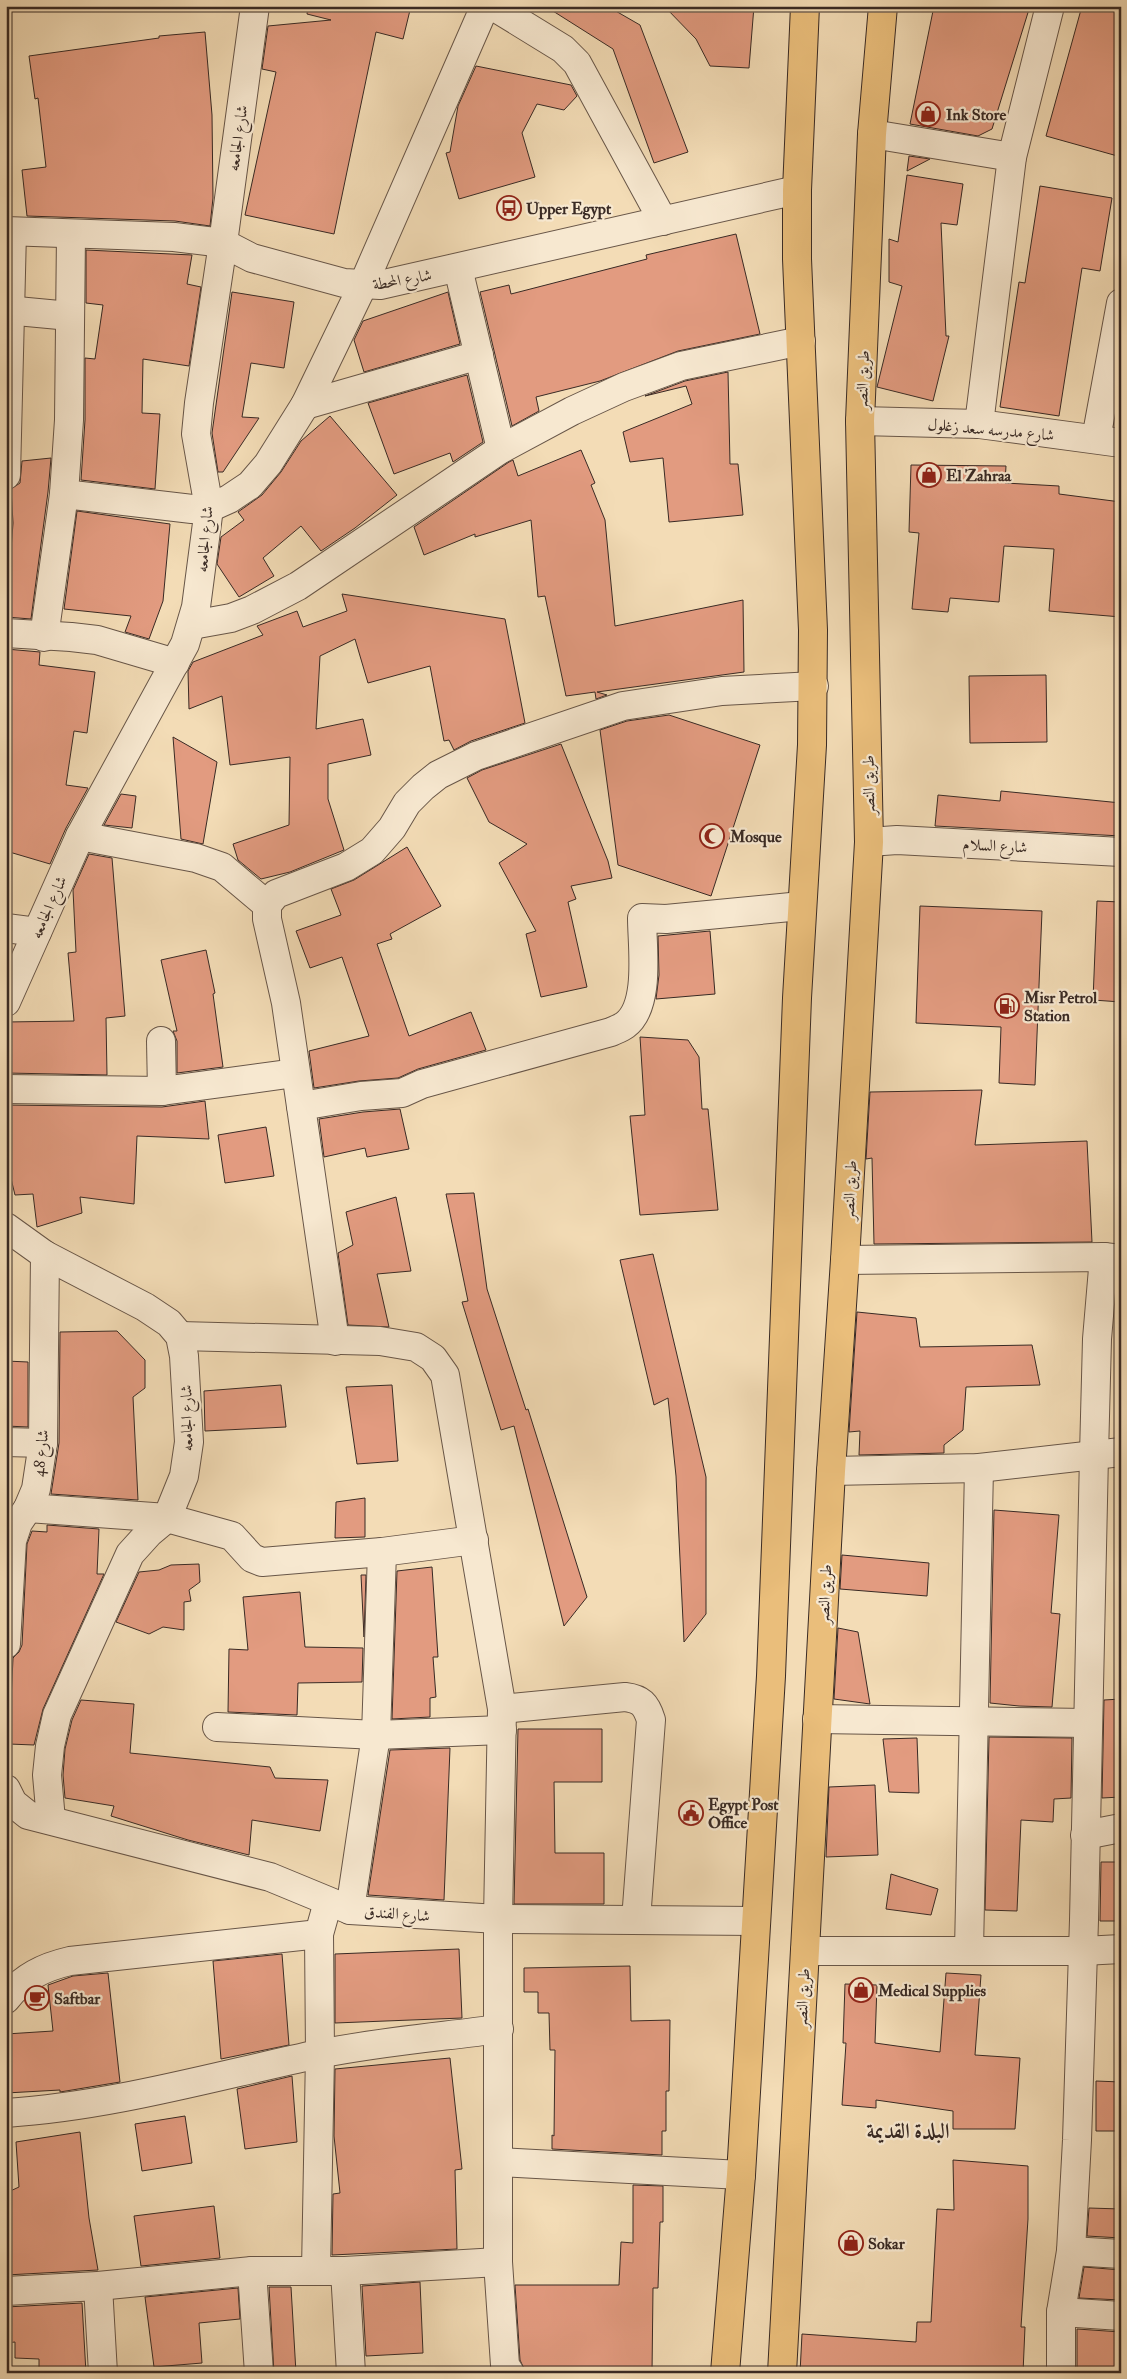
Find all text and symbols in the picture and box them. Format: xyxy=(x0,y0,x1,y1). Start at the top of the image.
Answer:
shop icon: Ink Store xyxy=(915,101,941,127)
street label: شارع الجامعه xyxy=(223,104,255,173)
place label: Ink Store xyxy=(946,105,1006,125)
bus stop icon: Upper Egypt xyxy=(496,195,522,221)
place label: Upper Egypt xyxy=(526,199,612,220)
street label: شارع المحطة xyxy=(371,265,434,298)
street label: طريق النصر xyxy=(852,350,874,412)
street label: شارع مدرسه سعد زغلول xyxy=(926,414,1055,448)
shop icon: El Zahraa xyxy=(916,462,942,488)
place label: El Zahraa xyxy=(946,466,1012,486)
street label: شارع الجامعه xyxy=(192,505,221,573)
street label: طريق النصر xyxy=(858,755,880,817)
mosque icon: Mosque xyxy=(699,823,725,849)
place label: Mosque xyxy=(729,827,782,848)
street label: شارع السلام xyxy=(962,834,1028,862)
street label: شارع الجامعه xyxy=(26,873,74,943)
place label: Misr Petrol Station xyxy=(1023,988,1098,1026)
fuel station icon: Misr Petrol Station xyxy=(994,993,1020,1019)
street label: طريق النصر xyxy=(838,1160,862,1222)
street label: شارع الجامعه xyxy=(176,1384,201,1451)
street label: شارع 48 xyxy=(29,1429,56,1478)
street label: طريق النصر xyxy=(813,1564,837,1626)
place label: Egypt Post Office xyxy=(708,1795,779,1833)
public building icon: Egypt Post Office xyxy=(678,1800,704,1826)
street label: شارع الفندق xyxy=(363,1902,431,1929)
street label: طريق النصر xyxy=(791,1968,815,2030)
shop icon: Medical Supplies xyxy=(848,1977,874,2003)
place label: Medical Supplies xyxy=(877,1981,987,2002)
cafe icon: Saftbar xyxy=(24,1985,50,2011)
place label: Saftbar xyxy=(54,1989,101,2009)
district label: البلدة القديمة xyxy=(867,2118,949,2145)
shop icon: Sokar xyxy=(838,2230,864,2256)
place label: Sokar xyxy=(868,2234,906,2254)

